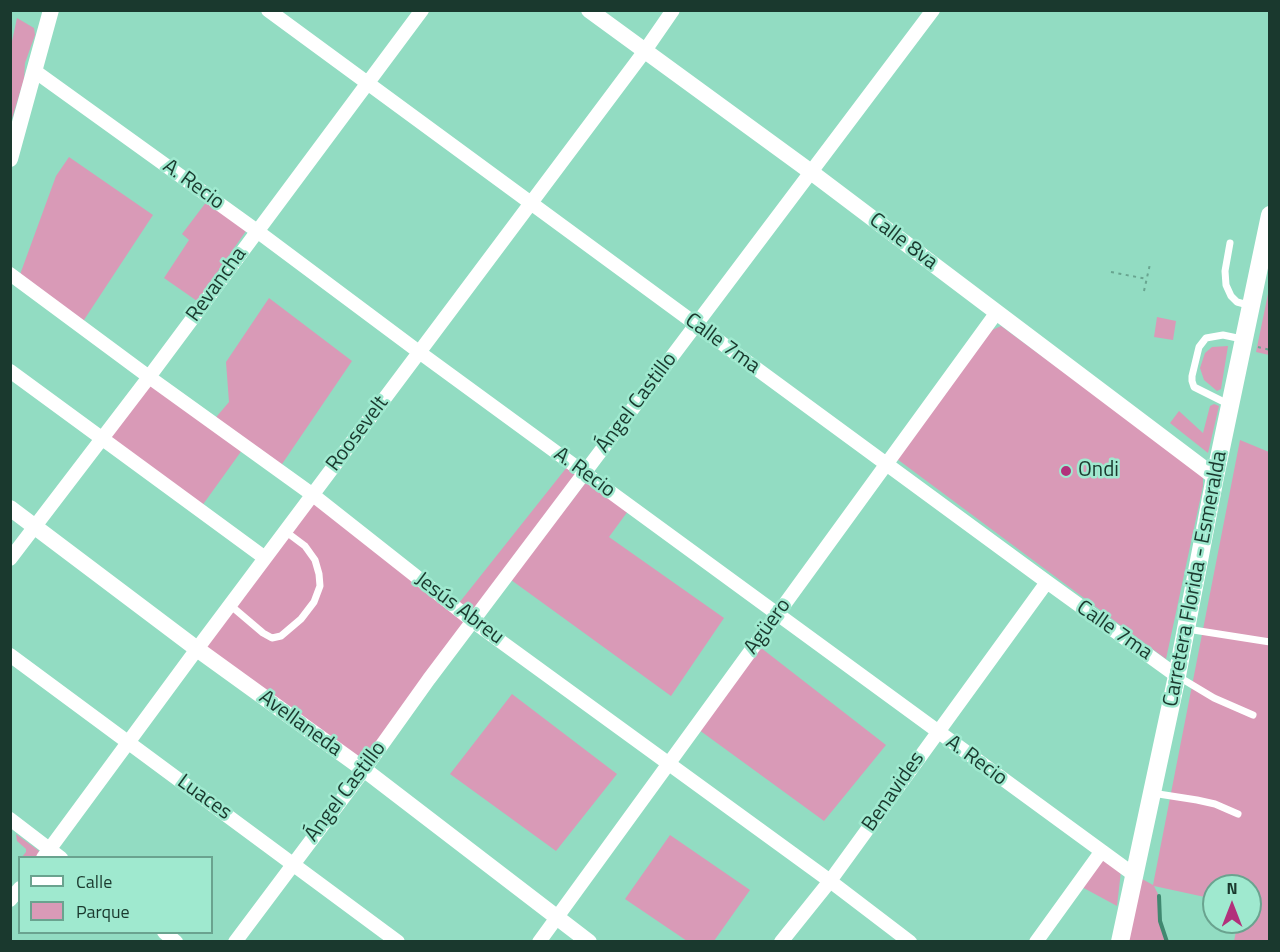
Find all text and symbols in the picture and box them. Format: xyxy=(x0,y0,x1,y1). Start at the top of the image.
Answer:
street label: A. Recio xyxy=(157,154,229,216)
street label: Calle 8va xyxy=(864,208,942,276)
street label: Revancha xyxy=(182,243,252,327)
street label: Calle 7ma xyxy=(680,308,764,380)
street label: Ángel Castillo xyxy=(591,348,683,458)
street label: Roosevelt xyxy=(321,391,395,477)
street label: A. Recio xyxy=(548,442,620,504)
street label: Carretera Florida - Esmeralda xyxy=(1159,449,1233,709)
place label: Ondi xyxy=(1078,458,1119,484)
marker: Ondi xyxy=(1059,464,1073,478)
street label: Jesús Abreu xyxy=(410,568,508,650)
street label: Agüero xyxy=(739,594,797,660)
street label: Calle 7ma xyxy=(1071,596,1157,666)
street label: Avellaneda xyxy=(254,685,346,763)
street label: A. Recio xyxy=(940,730,1012,792)
street label: Ángel Castillo xyxy=(300,737,392,847)
street label: Benavides xyxy=(857,747,931,837)
street label: Luaces xyxy=(172,770,236,826)
legend xyxy=(18,856,213,934)
text: Calle xyxy=(76,868,112,895)
north arrow xyxy=(1202,874,1262,934)
text: N xyxy=(1226,876,1238,900)
text: Parque xyxy=(76,898,130,925)

